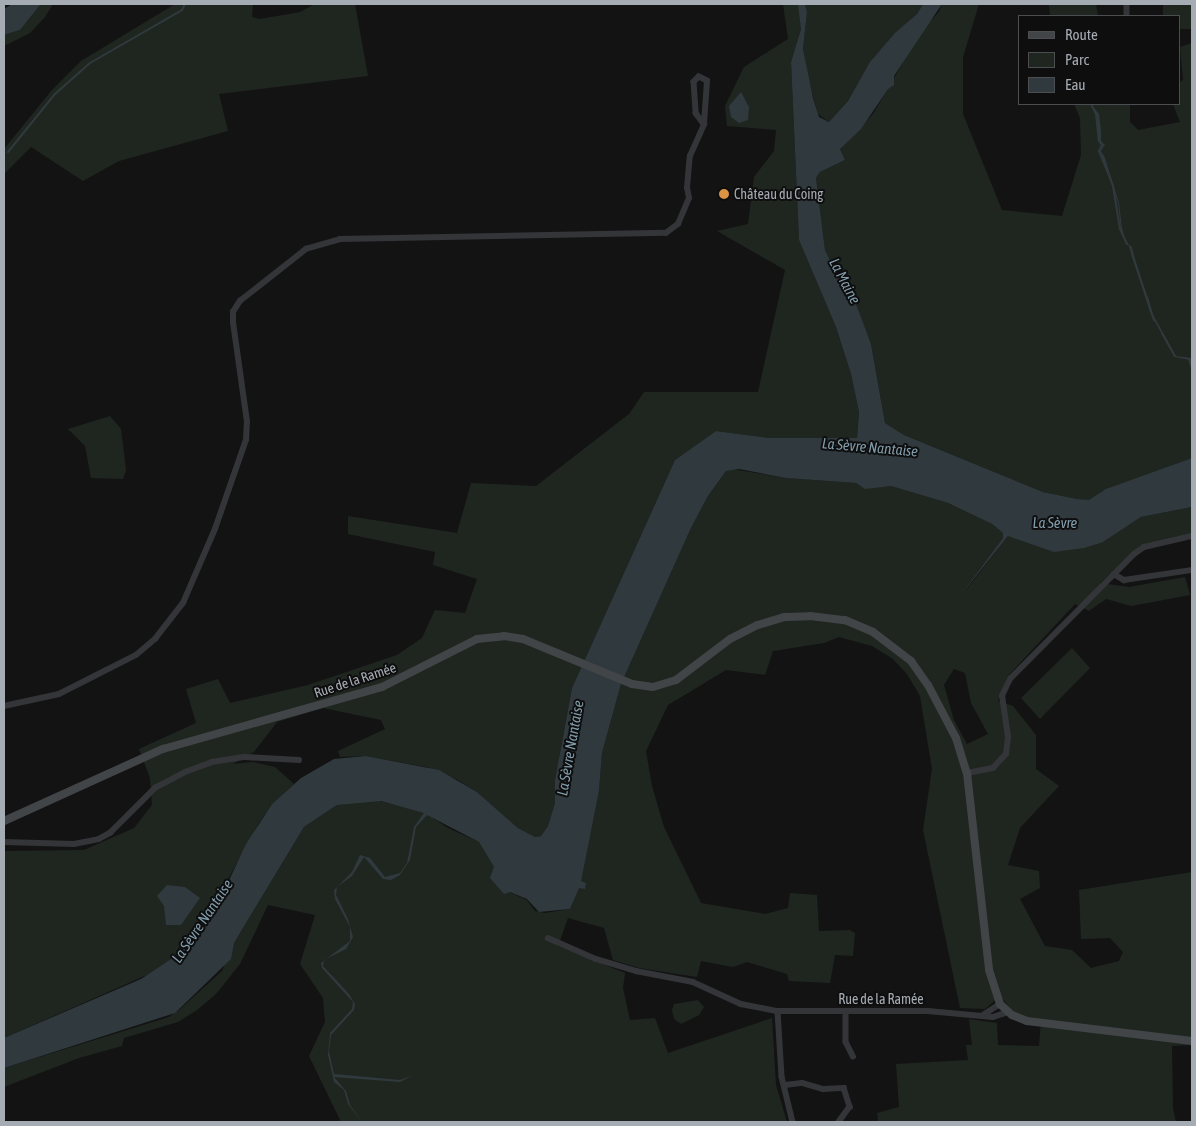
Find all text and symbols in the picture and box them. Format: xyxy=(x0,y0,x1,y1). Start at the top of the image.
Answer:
legend xyxy=(1018,15,1181,105)
text: Route xyxy=(1065,26,1098,43)
text: Parc xyxy=(1065,51,1089,68)
text: Eau xyxy=(1065,76,1086,93)
place label: Château du Coing xyxy=(734,186,823,202)
marker: Château du Coing xyxy=(718,188,730,200)
water label: La Maine xyxy=(825,255,865,307)
water label: La Sèvre Nantaise xyxy=(821,434,919,460)
water label: La Sèvre xyxy=(1033,514,1077,532)
street label: Rue de la Ramée xyxy=(312,659,398,701)
water label: La Sèvre Nantaise xyxy=(553,699,587,797)
water label: La Sèvre Nantaise xyxy=(168,876,236,966)
street label: Rue de la Ramée xyxy=(838,991,924,1007)

